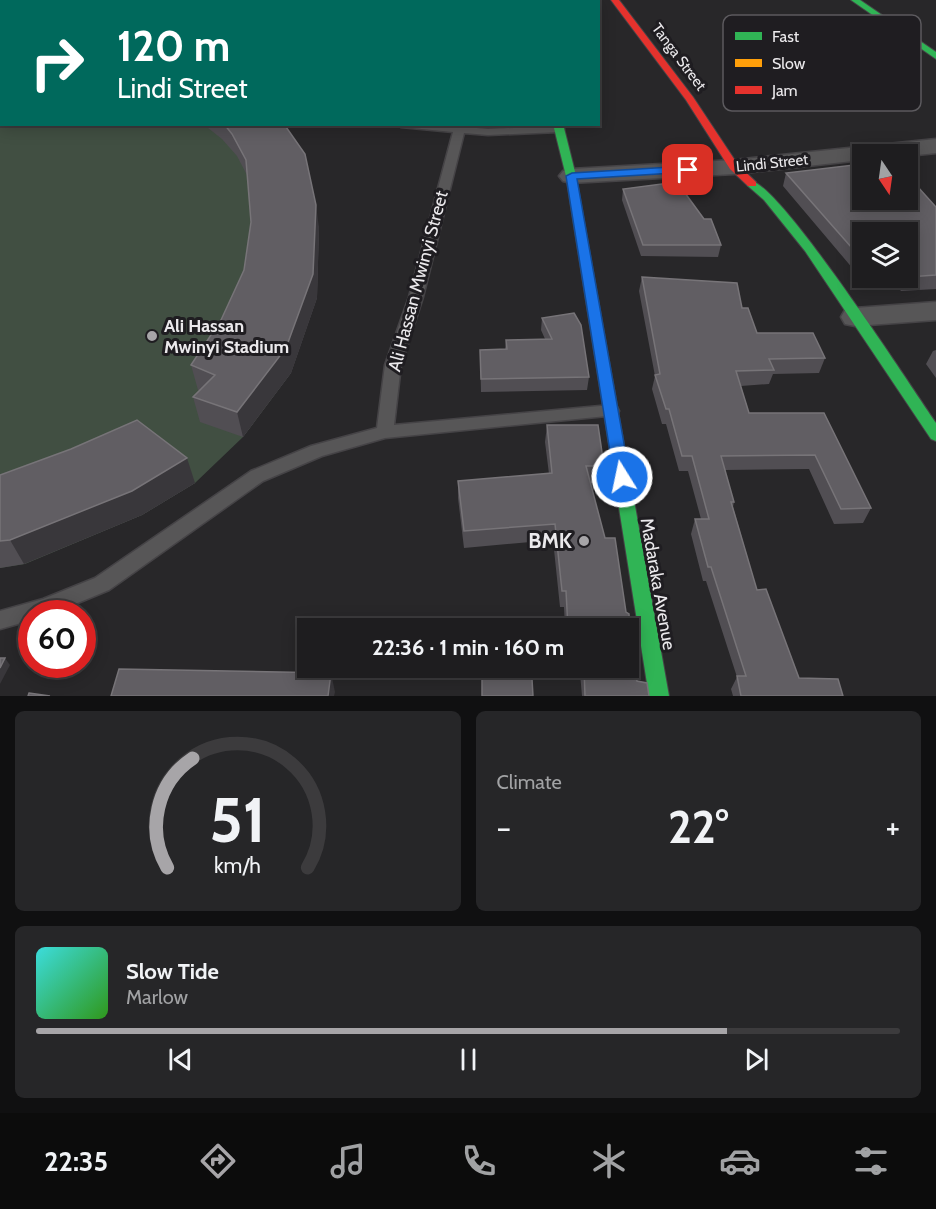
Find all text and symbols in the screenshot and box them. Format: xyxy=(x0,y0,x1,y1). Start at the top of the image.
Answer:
legend xyxy=(723,15,921,111)
text: 120 m xyxy=(117,20,230,72)
street label: Tanga Street xyxy=(648,20,710,94)
icon: right xyxy=(18,24,96,102)
text: Fast xyxy=(772,27,800,46)
text: Slow xyxy=(772,54,806,73)
text: Lindi Street xyxy=(117,72,248,105)
text: Jam xyxy=(771,81,798,100)
pin xyxy=(662,144,713,195)
north arrow xyxy=(852,144,918,210)
map controls xyxy=(852,144,918,288)
street label: Lindi Street xyxy=(735,150,809,176)
icon: arrive xyxy=(671,153,704,186)
street label: Ali Hassan Mwinyi Street xyxy=(383,188,453,374)
button: layers xyxy=(852,222,918,288)
place label: Ali Hassan Mwinyi Stadium xyxy=(164,315,289,358)
marker: Ali Hassan Mwinyi Stadium xyxy=(145,329,159,343)
position arrow xyxy=(590,445,654,509)
street label: Madaraka Avenue xyxy=(636,516,680,652)
place label: BMK xyxy=(528,528,573,553)
marker: BMK xyxy=(577,534,591,548)
speed limit sign: 60 xyxy=(18,600,96,678)
text: 22:36 · 1 min · 160 m xyxy=(372,634,564,661)
text: Climate xyxy=(497,770,562,794)
text: 51 xyxy=(209,782,266,858)
text: 22° xyxy=(668,800,729,854)
text: − xyxy=(497,807,511,847)
text: + xyxy=(885,807,900,847)
text: km/h xyxy=(214,852,261,878)
text: Slow Tide xyxy=(126,958,219,985)
text: Marlow xyxy=(126,985,188,1009)
icon: previous xyxy=(164,1043,197,1076)
icon: pause xyxy=(452,1043,485,1076)
icon: next xyxy=(740,1043,773,1076)
icon: directions xyxy=(197,1140,239,1182)
icon: music xyxy=(327,1140,369,1182)
icon: phone xyxy=(458,1140,500,1182)
icon: climate xyxy=(588,1140,630,1182)
icon: car xyxy=(719,1140,761,1182)
icon: filters xyxy=(850,1140,892,1182)
text: 22:35 xyxy=(44,1145,108,1178)

